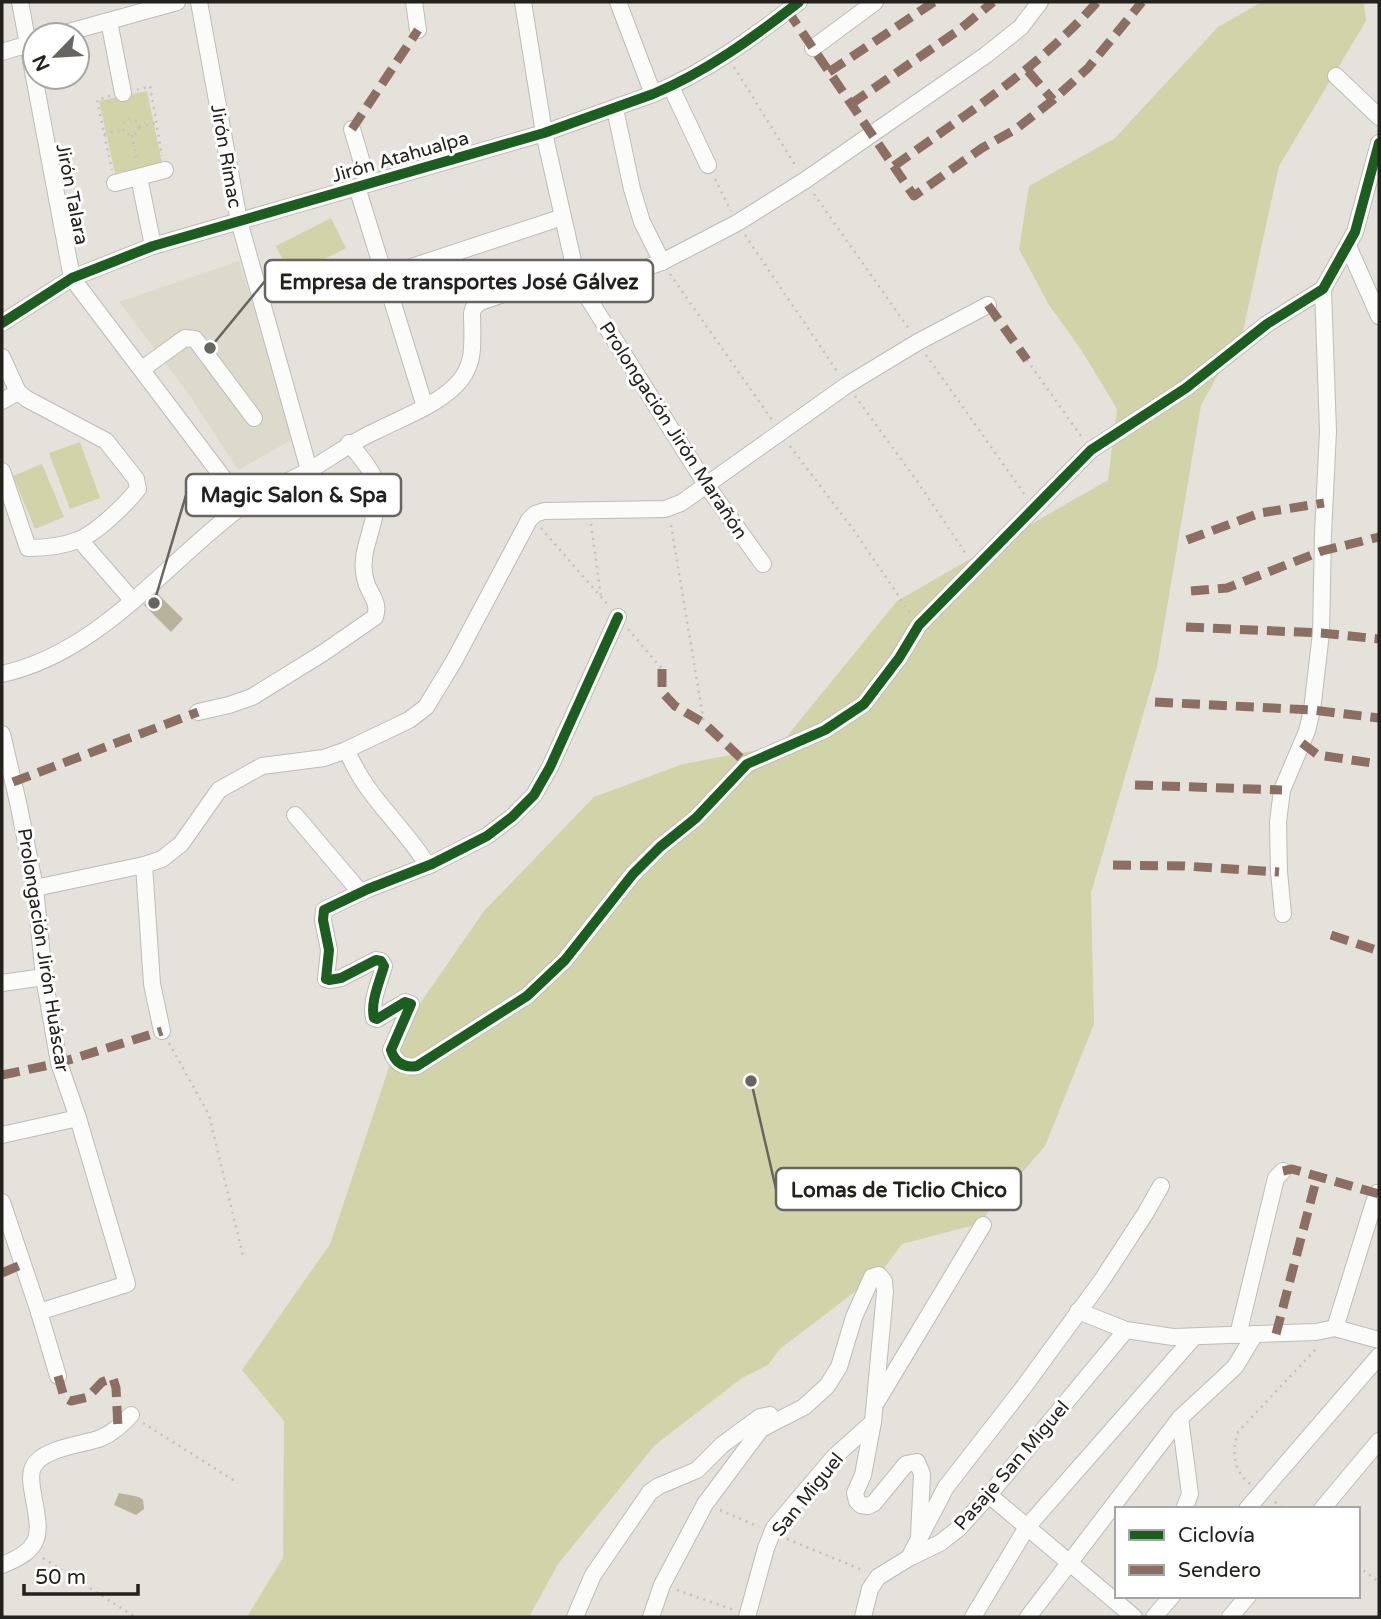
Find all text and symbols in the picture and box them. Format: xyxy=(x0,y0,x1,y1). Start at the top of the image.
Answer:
north arrow xyxy=(21,21,91,91)
text: N xyxy=(28,51,55,74)
street label: Jirón Rímac xyxy=(206,102,246,210)
street label: Jirón Atahualpa xyxy=(329,127,471,187)
street label: Jirón Talara xyxy=(51,142,93,247)
callout: Empresa de transportes José Gálvez xyxy=(265,260,653,302)
text: Empresa de transportes José Gálvez xyxy=(279,270,639,295)
street label: Prolongación Jirón Marañón xyxy=(595,318,752,543)
callout: Magic Salon & Spa xyxy=(186,474,401,516)
text: Magic Salon & Spa xyxy=(201,483,387,508)
street label: Prolongación Jirón Huáscar xyxy=(13,827,73,1074)
callout: Lomas de Ticlio Chico xyxy=(776,1168,1021,1210)
text: Lomas de Ticlio Chico xyxy=(791,1178,1007,1203)
street label: Pasaje San Miguel xyxy=(950,1397,1074,1535)
street label: San Miguel xyxy=(767,1449,848,1541)
legend xyxy=(1115,1507,1360,1598)
text: Ciclovía xyxy=(1178,1523,1255,1548)
scale bar xyxy=(24,1552,138,1596)
text: Sendero xyxy=(1178,1558,1261,1583)
text: 50 m xyxy=(35,1565,86,1590)

